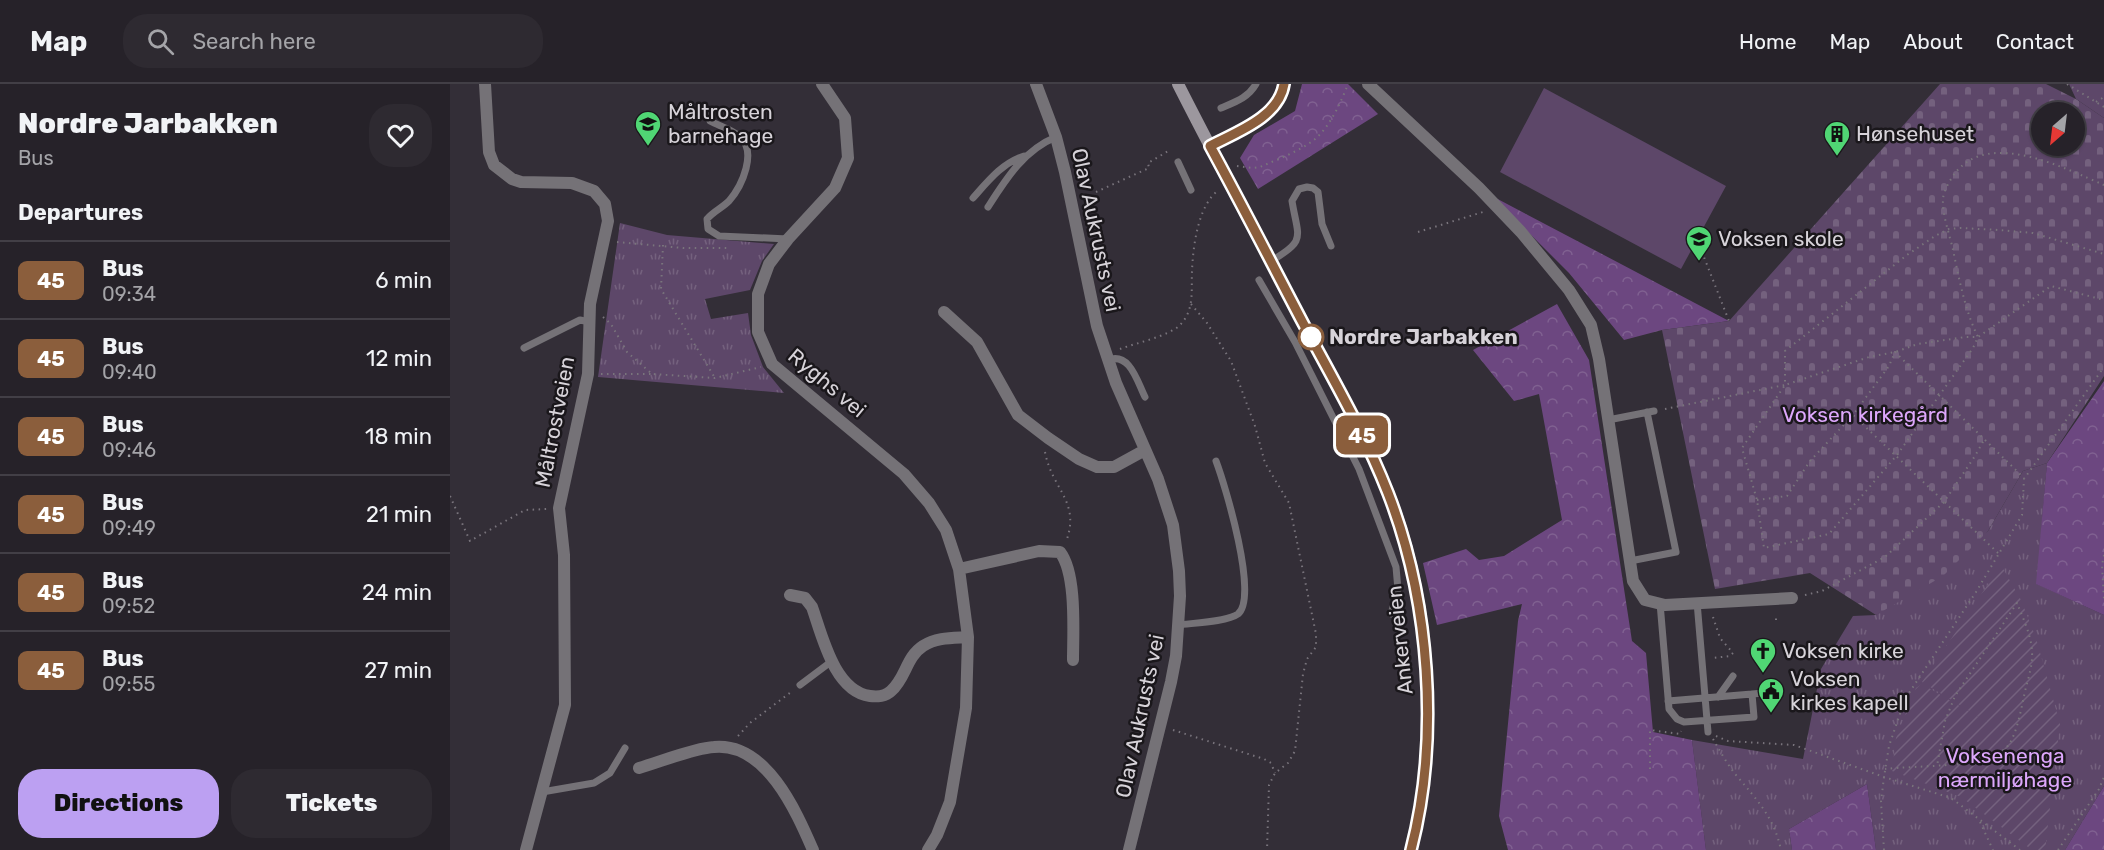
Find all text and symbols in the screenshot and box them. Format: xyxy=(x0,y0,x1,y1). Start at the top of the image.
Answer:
search box xyxy=(123,14,543,68)
text: Map xyxy=(30,25,87,58)
icon: search xyxy=(144,25,177,58)
text: Search here xyxy=(192,28,316,55)
text: Home xyxy=(1739,29,1796,54)
text: Map xyxy=(1829,29,1870,54)
text: About xyxy=(1903,29,1963,54)
text: Contact xyxy=(1996,29,2074,54)
place label: Måltrosten barnehage xyxy=(668,99,773,148)
north arrow xyxy=(2031,102,2085,156)
map controls xyxy=(2031,102,2085,156)
button: heart xyxy=(369,104,432,167)
text: Nordre Jarbakken xyxy=(18,107,278,140)
school or university icon: Måltrosten barnehage xyxy=(633,109,663,147)
building icon: Hønsehuset xyxy=(1822,119,1852,157)
place label: Hønsehuset xyxy=(1856,121,1974,146)
text: Bus xyxy=(18,146,54,170)
street label: Olav Aukrusts vei xyxy=(1067,146,1126,314)
text: Departures xyxy=(18,199,143,226)
school or university icon: Voksen skole xyxy=(1684,224,1714,262)
place label: Voksen skole xyxy=(1718,226,1844,251)
text: Bus xyxy=(102,255,144,282)
text: 6 min xyxy=(375,267,432,294)
text: 45 xyxy=(37,268,65,293)
text: 09:34 xyxy=(102,282,156,306)
marker: Nordre Jarbakken xyxy=(1298,324,1324,350)
place label: Nordre Jarbakken xyxy=(1329,324,1518,349)
text: Bus xyxy=(102,333,144,360)
street label: Ryghs vei xyxy=(783,343,871,422)
text: 12 min xyxy=(366,345,432,372)
text: 45 xyxy=(37,346,65,371)
street label: Måltrostveien xyxy=(530,354,579,490)
text: 09:40 xyxy=(102,360,157,384)
park label: Voksen kirkegård xyxy=(1782,402,1948,427)
text: Bus xyxy=(102,411,144,438)
line badge: 45 xyxy=(1335,416,1389,454)
text: 18 min xyxy=(365,423,432,450)
text: 45 xyxy=(1348,423,1376,448)
text: 45 xyxy=(37,424,65,449)
text: 09:46 xyxy=(102,438,156,462)
text: Bus xyxy=(102,489,144,516)
text: 21 min xyxy=(366,501,432,528)
text: 45 xyxy=(37,502,65,527)
text: 09:49 xyxy=(102,516,156,540)
text: Bus xyxy=(102,567,144,594)
text: 24 min xyxy=(362,579,432,606)
text: 45 xyxy=(37,580,65,605)
street label: Ankerveien xyxy=(1381,584,1418,696)
text: 09:52 xyxy=(102,594,155,618)
street label: Olav Aukrusts vei xyxy=(1110,632,1169,800)
church icon: Voksen kirke xyxy=(1748,636,1778,674)
place label: Voksen kirke xyxy=(1782,638,1904,663)
text: Bus xyxy=(102,645,144,672)
text: 27 min xyxy=(364,657,432,684)
text: 45 xyxy=(37,658,65,683)
place label: Voksen kirkes kapell xyxy=(1790,666,1909,715)
text: 09:55 xyxy=(102,672,155,696)
public building icon: Voksen kirkes kapell xyxy=(1756,676,1786,714)
park label: Voksenenga nærmiljøhage xyxy=(1938,743,2072,792)
button: Directions xyxy=(18,769,219,838)
button: Tickets xyxy=(231,769,432,838)

